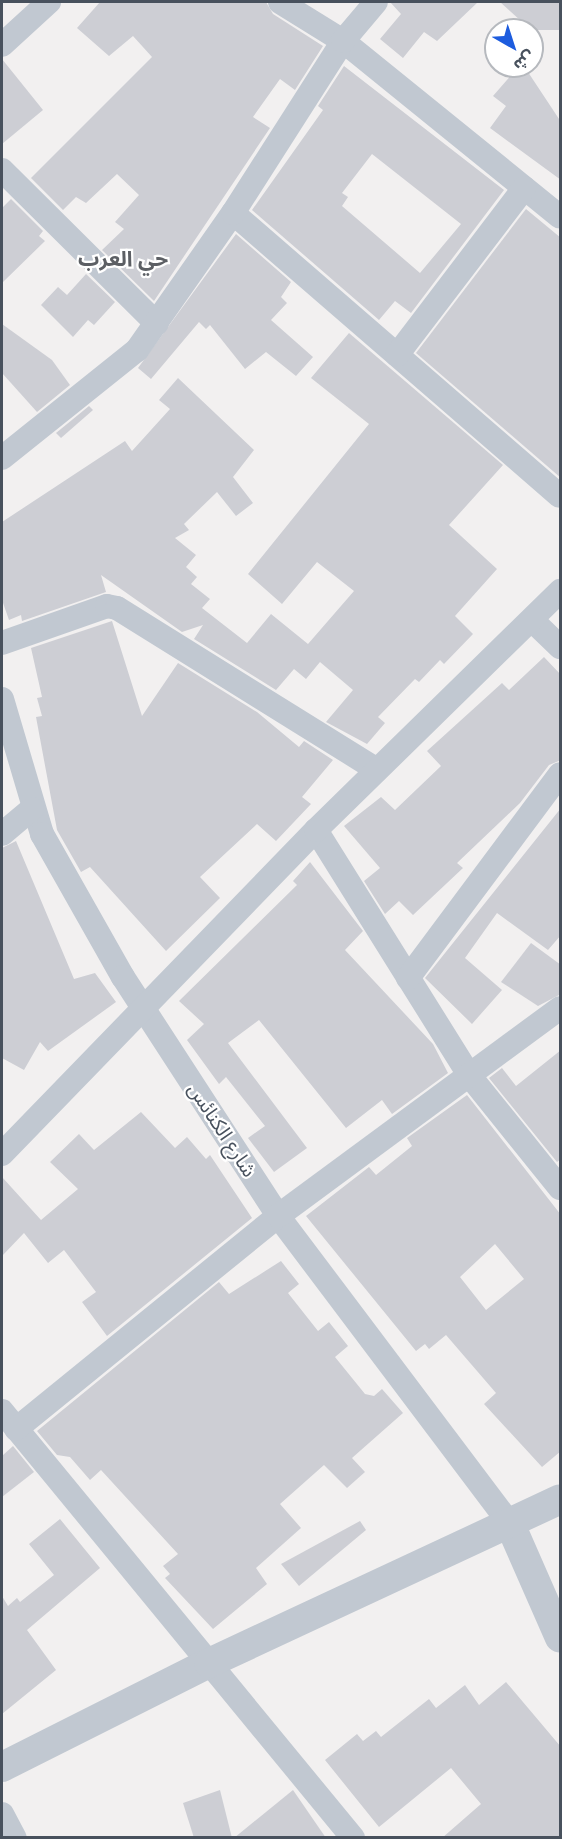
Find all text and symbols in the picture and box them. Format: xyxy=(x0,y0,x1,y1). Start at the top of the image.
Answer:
north arrow xyxy=(484,18,544,78)
text: ش xyxy=(509,45,540,76)
district label: حي العرب xyxy=(78,246,168,272)
street label: شارع الكنائس xyxy=(183,1078,261,1182)

